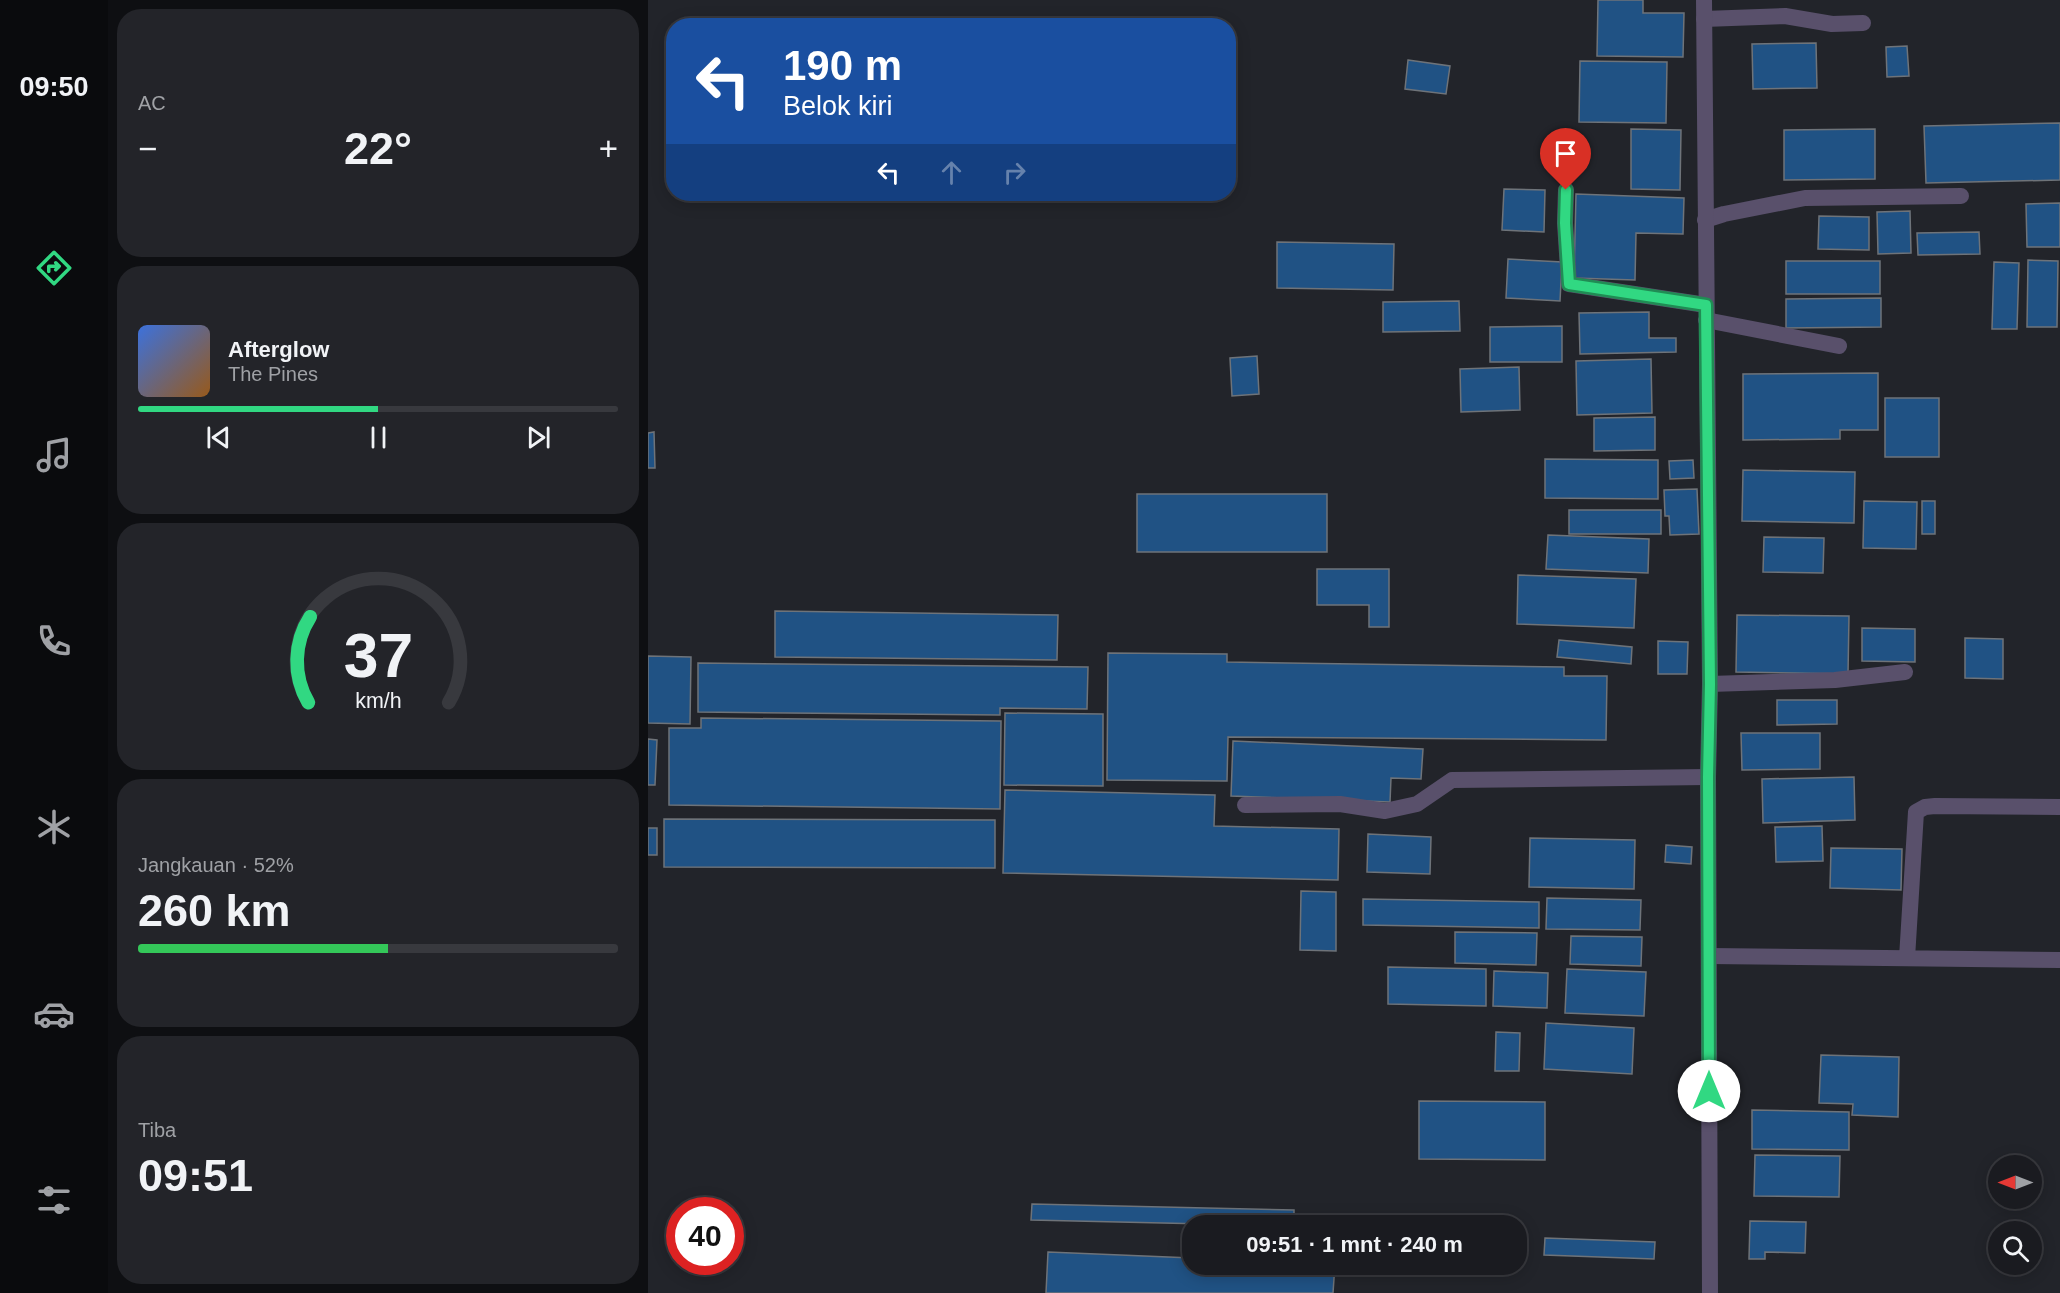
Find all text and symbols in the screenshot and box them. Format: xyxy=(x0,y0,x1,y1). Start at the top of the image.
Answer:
icon: left xyxy=(684,42,762,120)
text: 190 m xyxy=(783,42,902,89)
text: 09:50 xyxy=(19,72,89,102)
text: Belok kiri xyxy=(783,91,893,121)
text: AC xyxy=(138,92,166,114)
text: 22° xyxy=(344,123,412,174)
pin xyxy=(1540,128,1591,190)
text: − xyxy=(138,130,157,167)
text: + xyxy=(599,130,618,167)
icon: arrive xyxy=(1549,137,1582,170)
icon: left xyxy=(872,156,905,189)
icon: ahead xyxy=(935,156,968,189)
icon: right xyxy=(998,156,1031,189)
icon: directions xyxy=(33,247,75,289)
text: Afterglow xyxy=(228,337,329,362)
text: The Pines xyxy=(228,363,318,385)
icon: previous xyxy=(202,421,235,454)
icon: pause xyxy=(362,421,395,454)
icon: next xyxy=(522,421,555,454)
icon: music xyxy=(33,434,75,476)
icon: phone xyxy=(33,620,75,662)
text: 37 xyxy=(343,622,413,691)
text: km/h xyxy=(355,690,401,714)
icon: climate xyxy=(33,806,75,848)
text: Jangkauan · 52% xyxy=(138,854,294,876)
text: 260 km xyxy=(138,885,291,936)
icon: car xyxy=(33,993,75,1035)
position arrow xyxy=(1677,1059,1741,1123)
text: Tiba xyxy=(138,1119,176,1141)
text: 09:51 xyxy=(138,1150,253,1201)
north arrow xyxy=(1988,1155,2042,1209)
map controls xyxy=(1988,1155,2042,1275)
icon: filters xyxy=(33,1179,75,1221)
speed limit sign: 40 xyxy=(666,1197,744,1275)
button: search xyxy=(1988,1221,2042,1275)
text: 09:51 · 1 mnt · 240 m xyxy=(1246,1232,1463,1257)

